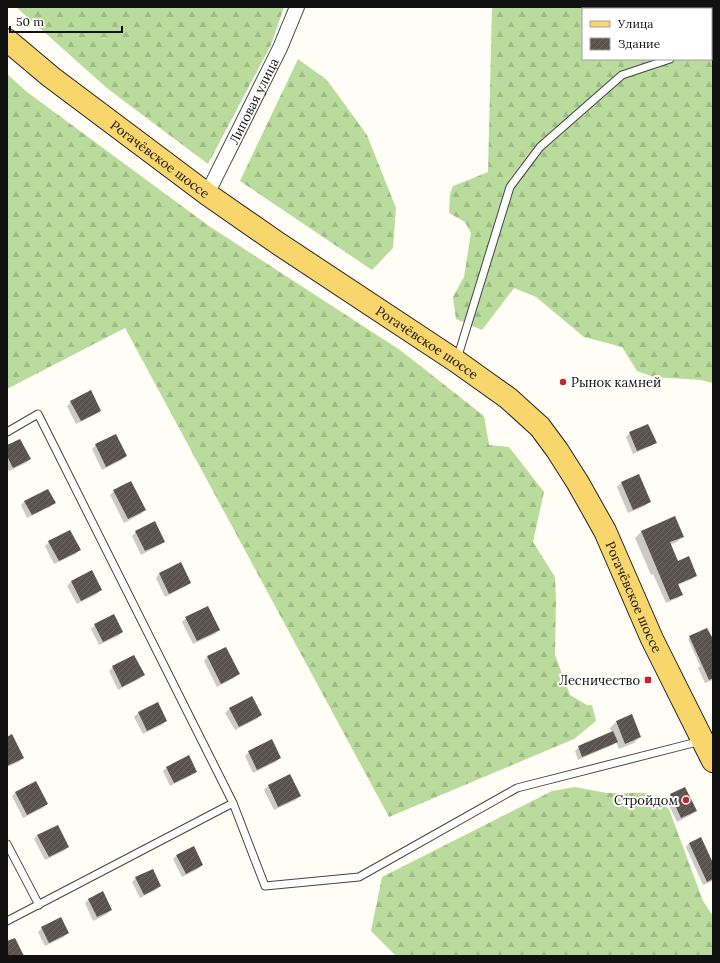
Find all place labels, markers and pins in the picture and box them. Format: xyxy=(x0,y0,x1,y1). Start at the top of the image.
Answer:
place label: Рынок камней xyxy=(571,374,661,391)
marker: Рынок камней xyxy=(558,377,568,387)
place label: Лесничество xyxy=(559,672,640,689)
marker: Лесничество xyxy=(643,675,653,685)
place label: Стройдом xyxy=(614,792,678,809)
marker: Стройдом xyxy=(681,795,691,805)

